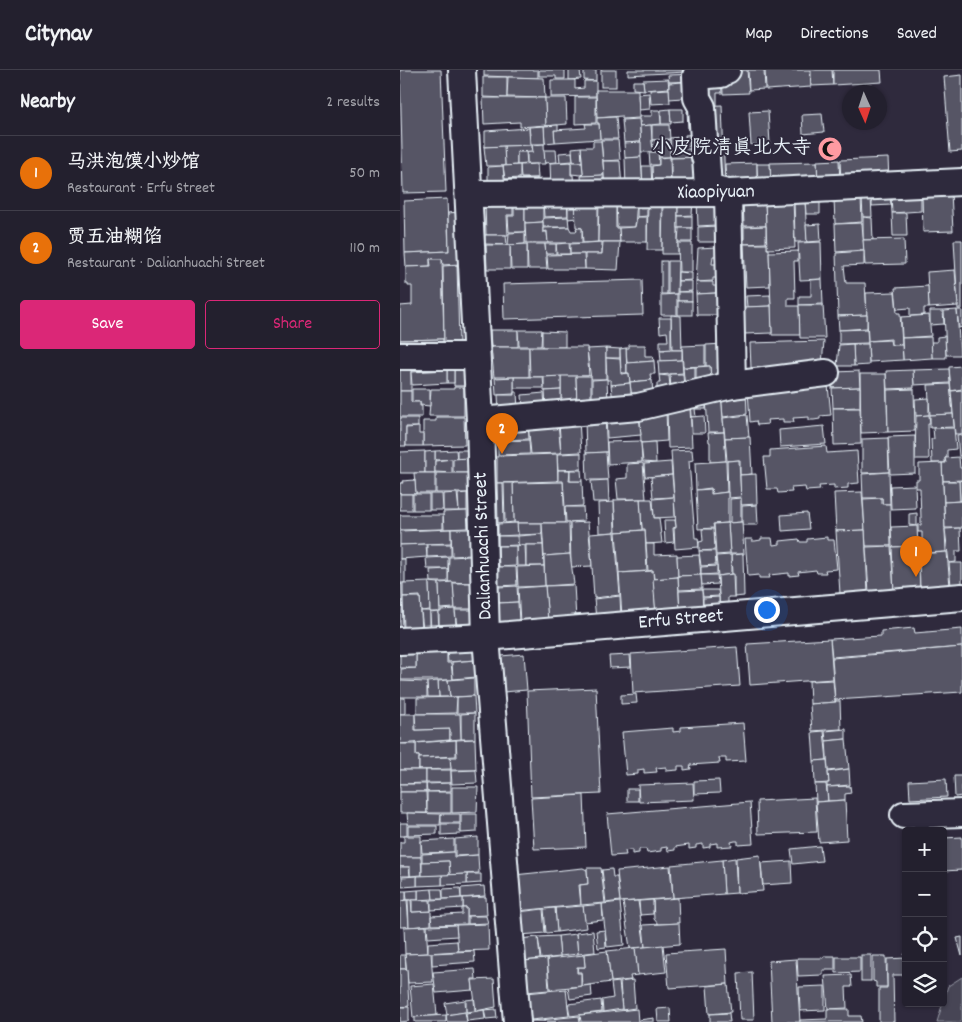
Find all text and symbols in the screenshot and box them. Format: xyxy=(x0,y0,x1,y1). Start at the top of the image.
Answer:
text: Citynav xyxy=(25,18,92,52)
text: Map xyxy=(745,22,772,47)
text: Directions xyxy=(800,22,869,47)
text: Saved xyxy=(897,22,937,47)
north arrow xyxy=(842,85,887,130)
text: Nearby xyxy=(20,88,75,118)
text: 2 results xyxy=(326,91,380,114)
place label: 小皮院清真北大寺 xyxy=(652,135,812,163)
mosque icon: 小皮院清真北大寺 xyxy=(817,136,843,162)
text: 马洪泡馍小炒馆 xyxy=(67,150,200,177)
text: 1 xyxy=(34,162,38,185)
text: 50 m xyxy=(349,162,380,185)
text: Restaurant · Erfu Street xyxy=(67,177,215,200)
street label: Xiaopiyuan xyxy=(677,178,755,208)
text: 贾五油糊馅 xyxy=(67,225,162,252)
text: 2 xyxy=(33,237,40,260)
text: 110 m xyxy=(350,237,380,260)
text: Restaurant · Dalianhuachi Street xyxy=(67,252,265,275)
button: Save xyxy=(20,300,195,349)
button: Share xyxy=(205,300,380,349)
pin: 2 xyxy=(486,413,518,454)
street label: Dalianhuachi Street xyxy=(467,472,501,620)
pin: 1 xyxy=(900,536,932,577)
your location xyxy=(754,597,780,623)
street label: Erfu Street xyxy=(637,602,725,638)
map controls xyxy=(902,827,947,1007)
button: + xyxy=(902,827,947,872)
button: − xyxy=(902,872,947,917)
button: locate xyxy=(902,917,947,962)
button: layers xyxy=(902,962,947,1007)

